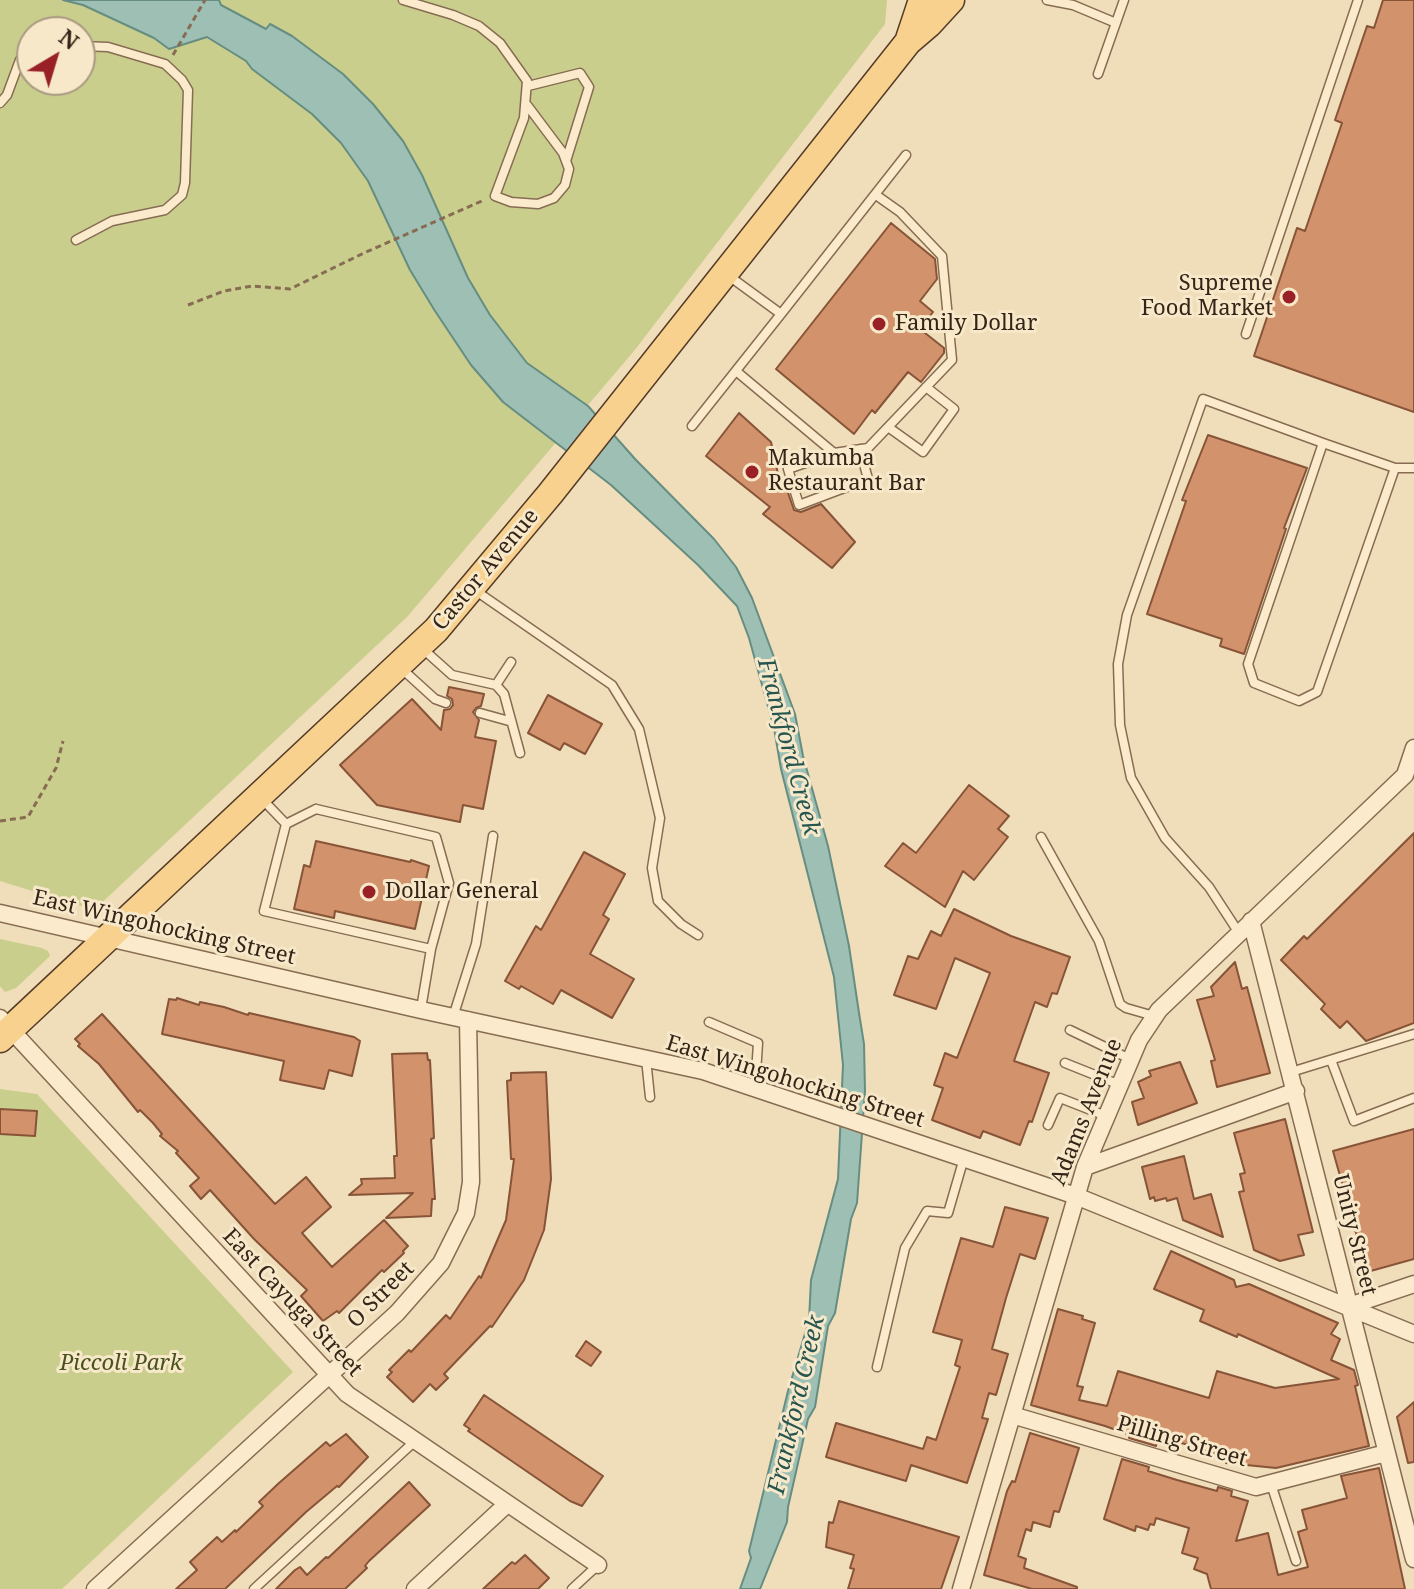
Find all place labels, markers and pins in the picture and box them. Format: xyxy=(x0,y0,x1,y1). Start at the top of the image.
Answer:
place label: Supreme Food Market xyxy=(1141,271,1273,322)
marker: Supreme Food Market xyxy=(1280,288,1298,306)
place label: Family Dollar xyxy=(895,311,1037,337)
marker: Family Dollar xyxy=(870,315,888,333)
place label: Makumba Restaurant Bar xyxy=(768,446,925,498)
marker: Makumba Restaurant Bar xyxy=(743,463,761,481)
place label: Dollar General xyxy=(385,879,538,905)
marker: Dollar General xyxy=(360,883,378,901)

